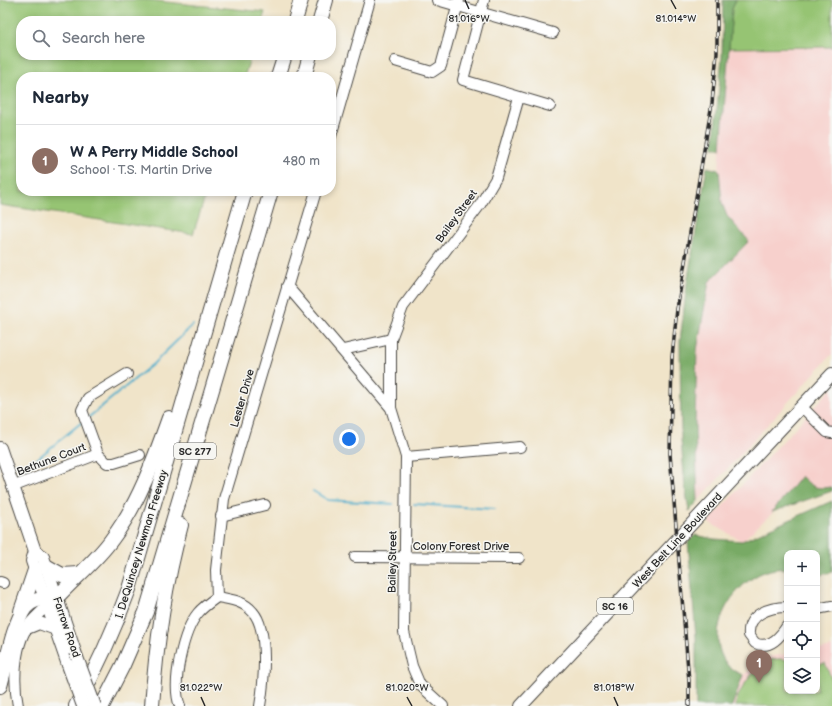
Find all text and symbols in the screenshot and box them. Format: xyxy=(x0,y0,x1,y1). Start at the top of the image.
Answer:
text: 81.016°W xyxy=(448,13,490,25)
text: 81.014°W xyxy=(656,13,696,25)
search box xyxy=(16,16,336,60)
icon: search xyxy=(30,27,52,49)
text: Search here xyxy=(62,29,145,48)
text: Nearby xyxy=(32,88,89,108)
text: W A Perry Middle School xyxy=(70,143,238,162)
text: 1 xyxy=(42,153,48,169)
text: 480 m xyxy=(283,153,320,169)
text: School · T.S. Martin Drive xyxy=(70,162,212,178)
street label: Bailey Street xyxy=(433,187,480,245)
street label: Lester Drive xyxy=(228,367,257,429)
your location xyxy=(339,429,359,449)
street label: Bethune Court xyxy=(15,440,88,479)
road number: SC 277 xyxy=(174,443,216,459)
street label: I. DeQuincey Newman Freeway xyxy=(113,468,170,620)
street label: West Belt Line Boulevard xyxy=(630,490,725,591)
street label: Bailey Street xyxy=(385,530,400,593)
street label: Colony Forest Drive xyxy=(413,540,510,553)
map controls xyxy=(784,550,820,694)
button: + xyxy=(784,550,820,586)
button: − xyxy=(784,586,820,622)
street label: Farrow Road xyxy=(50,595,83,659)
road number: SC 16 xyxy=(597,598,633,614)
button: locate xyxy=(784,622,820,658)
pin: 1 xyxy=(746,650,772,683)
button: layers xyxy=(784,658,820,694)
text: 81.022°W xyxy=(180,682,222,694)
text: 81.020°W xyxy=(385,682,429,694)
text: 81.018°W xyxy=(594,682,634,694)

